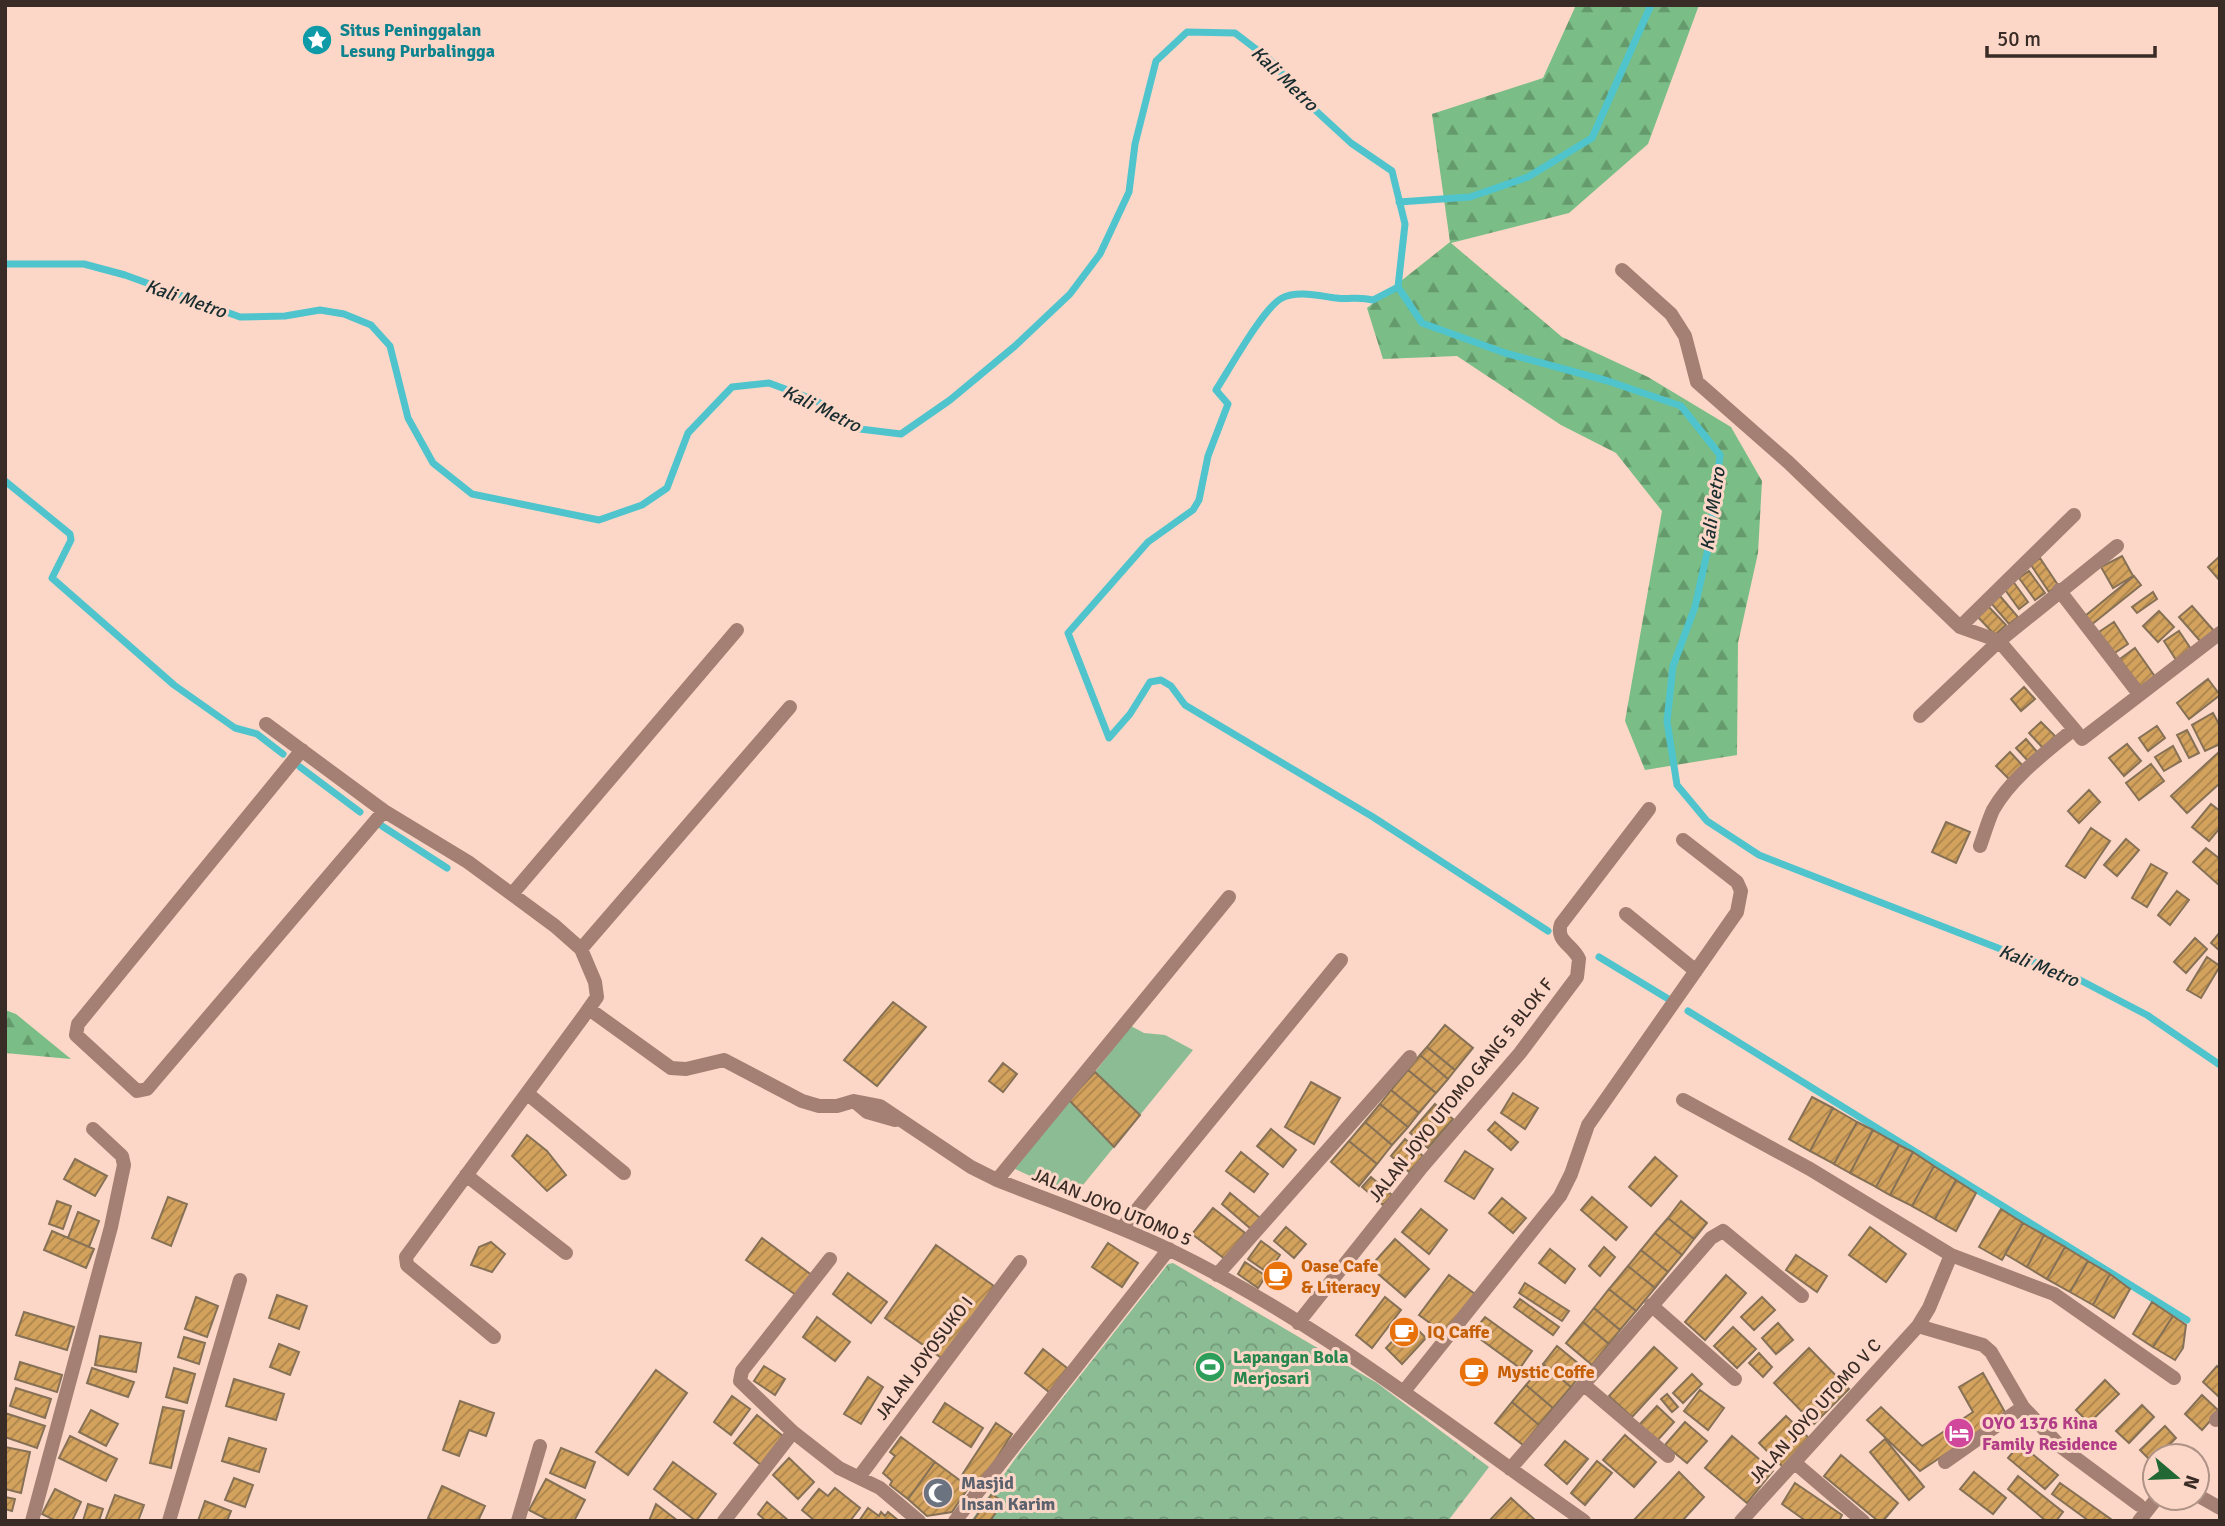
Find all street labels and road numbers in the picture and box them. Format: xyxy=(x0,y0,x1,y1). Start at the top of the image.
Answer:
street label: JALAN JOYO UTOMO GANG 5 BLOK F xyxy=(1364,974,1558,1206)
street label: JALAN JOYO UTOMO 5 xyxy=(1029,1163,1195,1251)
street label: JALAN JOYOSUKO I xyxy=(870,1292,978,1424)
street label: JALAN JOYO UTOMO V C xyxy=(1744,1334,1886,1488)

